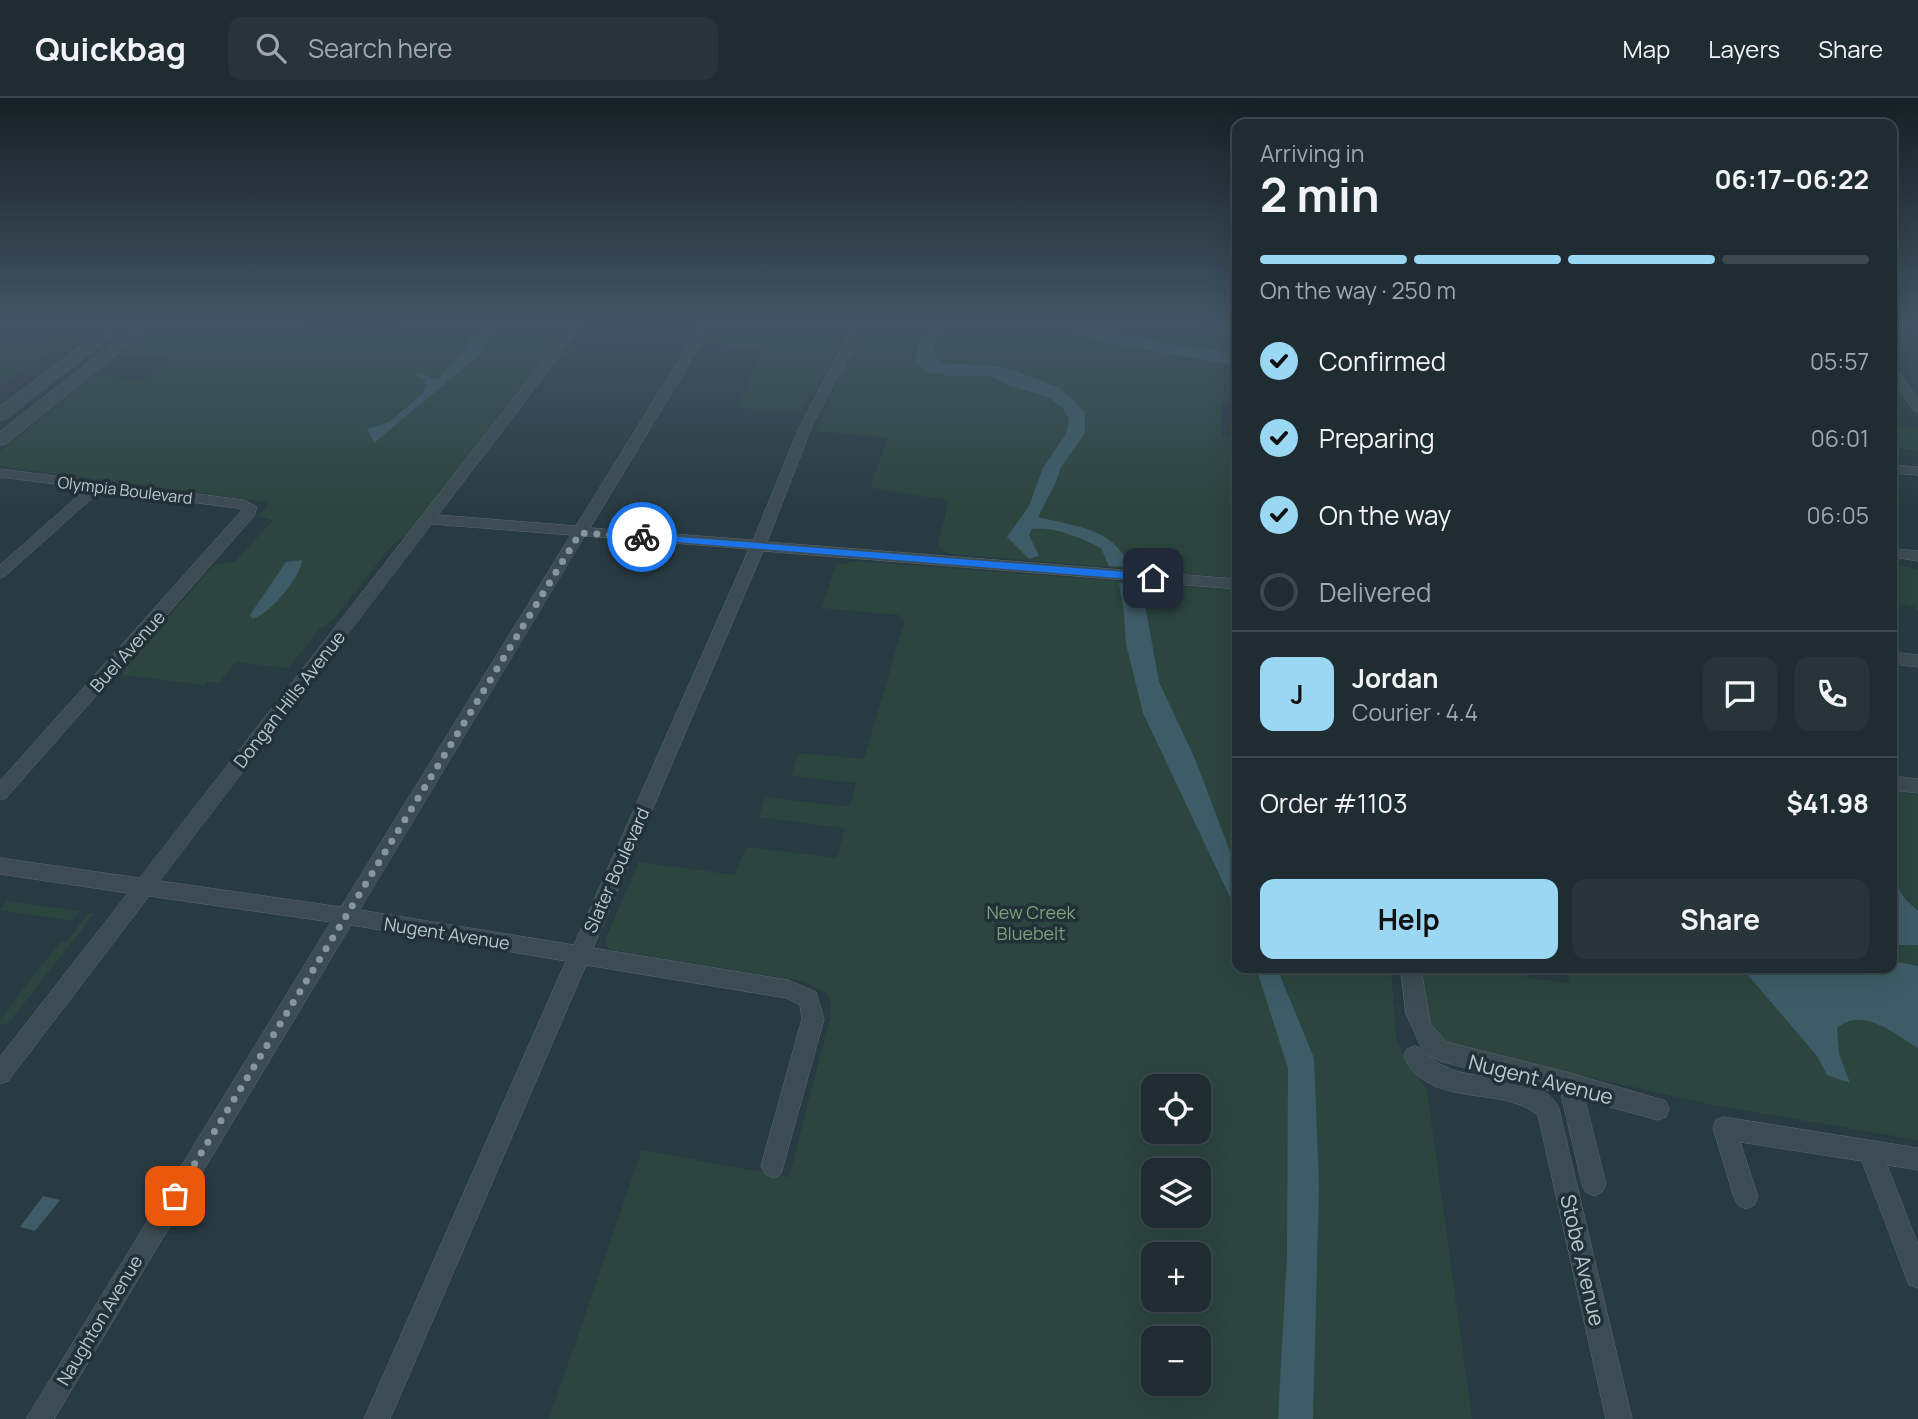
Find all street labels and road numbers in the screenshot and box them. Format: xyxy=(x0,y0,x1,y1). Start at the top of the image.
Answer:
street label: Olympia Boulevard xyxy=(56,471,194,509)
street label: Buel Avenue xyxy=(84,605,170,697)
street label: Dongan Hills Avenue xyxy=(228,625,350,773)
street label: Slater Boulevard xyxy=(578,803,654,937)
street label: Nugent Avenue xyxy=(382,911,512,955)
street label: Nugent Avenue xyxy=(1466,1047,1616,1111)
street label: Stobe Avenue xyxy=(1554,1191,1612,1329)
street label: Naughton Avenue xyxy=(51,1250,147,1390)

